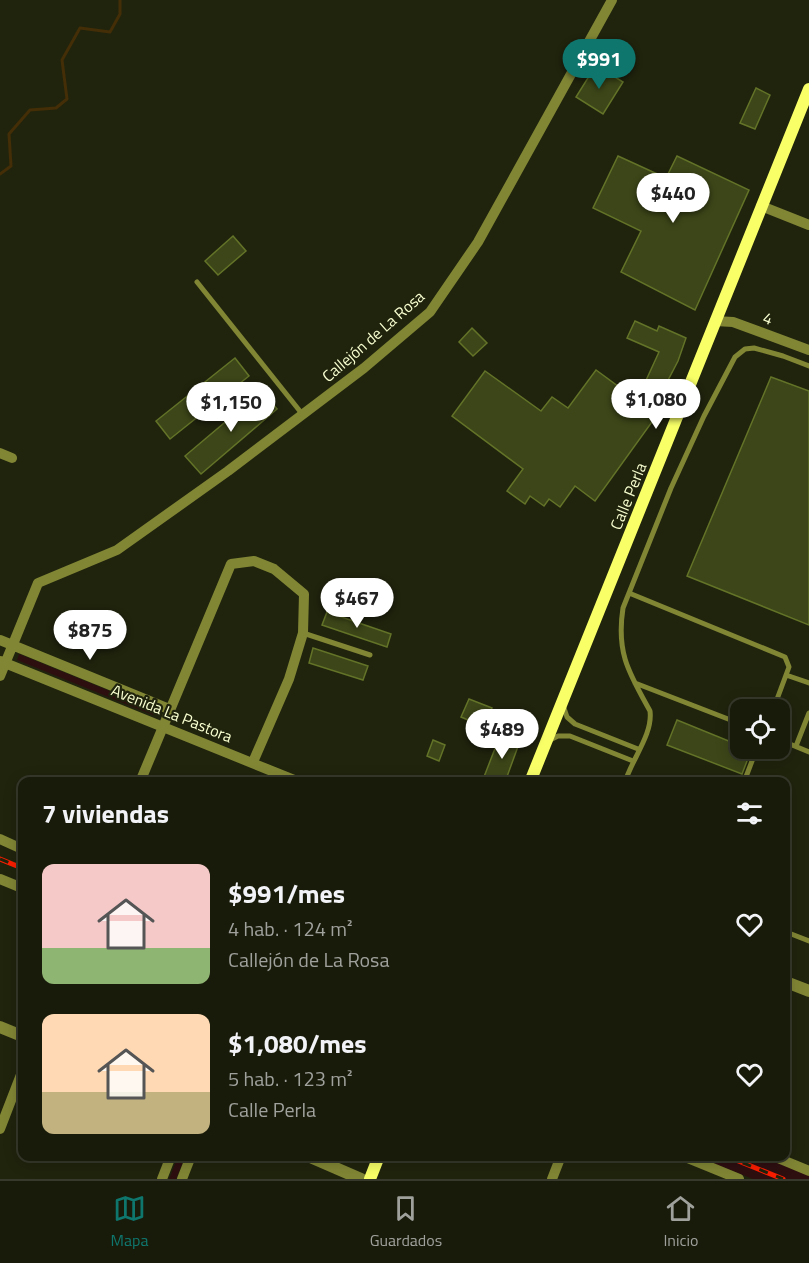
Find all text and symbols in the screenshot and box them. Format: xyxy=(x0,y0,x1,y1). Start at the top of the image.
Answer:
pin: $991 xyxy=(563,39,635,90)
text: $991 xyxy=(577,43,621,74)
pin: $440 xyxy=(637,173,709,224)
text: $440 xyxy=(651,177,695,208)
street label: Callejón de La Rosa xyxy=(316,285,430,387)
street label: 4 xyxy=(760,305,777,331)
pin: $1,080 xyxy=(607,379,705,430)
pin: $1,150 xyxy=(182,382,280,433)
text: $1,080 xyxy=(625,383,687,414)
text: $1,150 xyxy=(200,386,262,417)
street label: Calle Perla xyxy=(604,459,652,533)
pin: $467 xyxy=(321,578,393,629)
text: $467 xyxy=(335,582,379,613)
pin: $875 xyxy=(54,610,126,661)
text: $875 xyxy=(68,614,112,645)
street label: Avenida La Pastora xyxy=(108,678,236,748)
map controls xyxy=(730,699,790,759)
button: locate xyxy=(730,699,790,759)
pin: $489 xyxy=(466,709,538,760)
text: $489 xyxy=(480,713,524,744)
text: 7 viviendas xyxy=(42,794,169,833)
icon: filters xyxy=(733,797,766,830)
text: $991/mes xyxy=(228,874,345,913)
icon: home xyxy=(90,888,162,960)
icon: heart xyxy=(733,908,766,941)
text: 4 hab. · 124 m² xyxy=(228,913,353,944)
text: Callejón de La Rosa xyxy=(228,944,389,975)
text: $1,080/mes xyxy=(228,1024,367,1063)
icon: home xyxy=(90,1038,162,1110)
icon: heart xyxy=(733,1058,766,1091)
text: 5 hab. · 123 m² xyxy=(228,1063,353,1094)
text: Calle Perla xyxy=(228,1094,316,1125)
tab: Mapa xyxy=(111,1192,149,1252)
tab: Guardados xyxy=(370,1192,442,1252)
tab: Inicio xyxy=(663,1192,698,1252)

